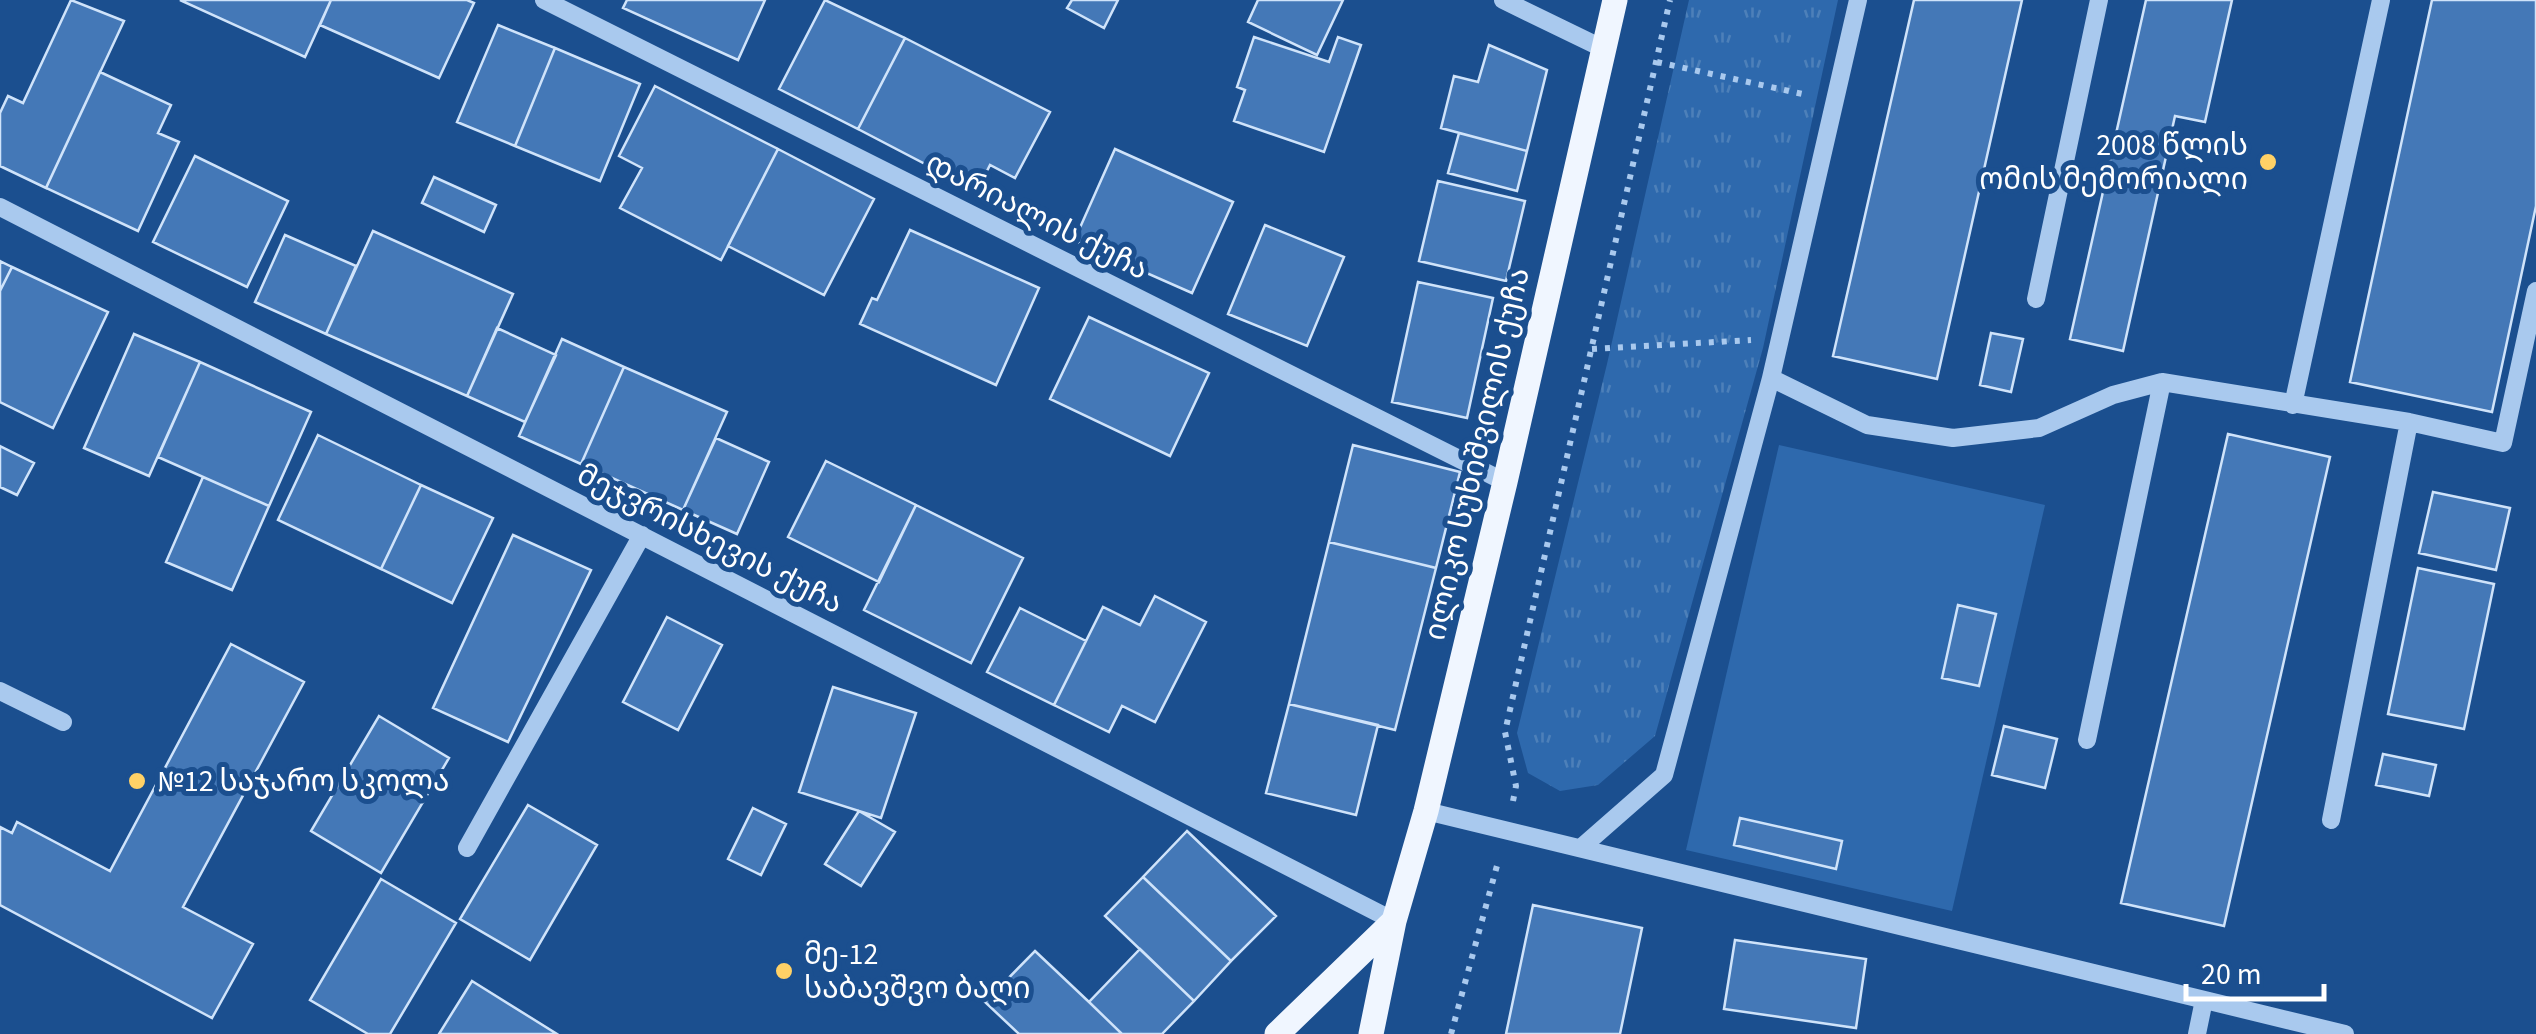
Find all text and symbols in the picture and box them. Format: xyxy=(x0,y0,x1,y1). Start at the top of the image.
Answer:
place label: 2008 წლის ომის მემორიალი xyxy=(1979,124,2248,201)
street label: დარიალის ქუჩა xyxy=(918,141,1156,291)
marker: 2008 წლის ომის მემორიალი xyxy=(2257,151,2279,173)
street label: ილიკო სუხიშვილის ქუჩა xyxy=(1413,264,1541,644)
street label: მეჯვრისხევის ქუჩა xyxy=(570,453,850,625)
place label: №12 საჯარო სკოლა xyxy=(157,760,449,803)
marker: №12 საჯარო სკოლა xyxy=(126,770,148,792)
place label: მე-12 საბავშვო ბაღი xyxy=(804,933,1031,1010)
scale bar xyxy=(2186,939,2324,1001)
text: 20 m xyxy=(2201,953,2262,996)
marker: მე-12 საბავშვო ბაღი xyxy=(773,960,795,982)

